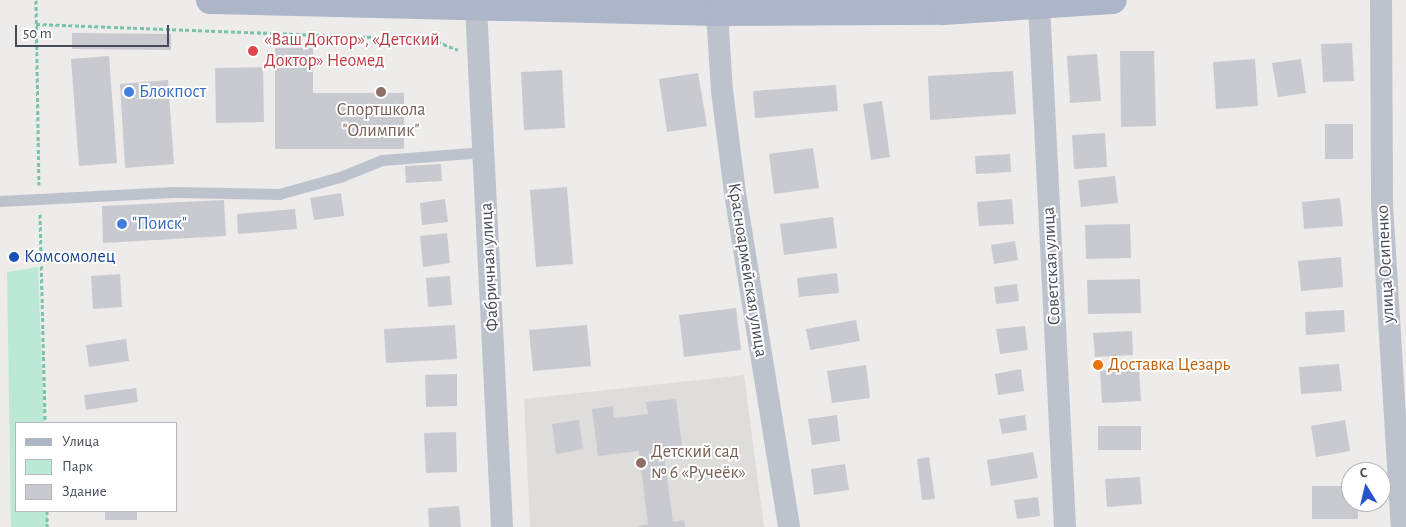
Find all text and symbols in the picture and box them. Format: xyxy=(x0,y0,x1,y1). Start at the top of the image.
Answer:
scale bar xyxy=(18,15,171,47)
text: 50 m xyxy=(23,26,52,41)
place label: «Ваш Доктор», «Детский Доктор» Неомед xyxy=(264,30,440,72)
marker: «Ваш Доктор», «Детский Доктор» Неомед xyxy=(246,44,260,58)
place label: Блокпост xyxy=(139,81,206,103)
marker: Блокпост xyxy=(123,86,135,98)
marker: Спортшкола "Олимпик" xyxy=(375,86,387,98)
place label: Спортшкола "Олимпик" xyxy=(336,100,426,142)
street label: Красноармейская улица xyxy=(723,181,771,359)
street label: Фабричная улица xyxy=(476,202,504,332)
street label: улица Осипенко xyxy=(1372,204,1400,324)
street label: Советская улица xyxy=(1038,206,1066,326)
place label: "Поиск" xyxy=(132,213,187,235)
marker: "Поиск" xyxy=(116,218,128,230)
place label: Комсомолец xyxy=(24,246,115,268)
marker: Комсомолец xyxy=(8,251,20,263)
place label: Доставка Цезарь xyxy=(1108,354,1230,376)
marker: Доставка Цезарь xyxy=(1092,359,1104,371)
legend xyxy=(15,422,178,512)
text: Улица xyxy=(62,434,99,449)
place label: Детский сад № 6 «Ручеёк» xyxy=(651,442,746,484)
marker: Детский сад № 6 «Ручеёк» xyxy=(635,457,647,469)
text: Парк xyxy=(62,459,93,474)
north arrow xyxy=(1341,462,1391,512)
text: С xyxy=(1359,466,1369,481)
text: Здание xyxy=(62,484,107,499)

